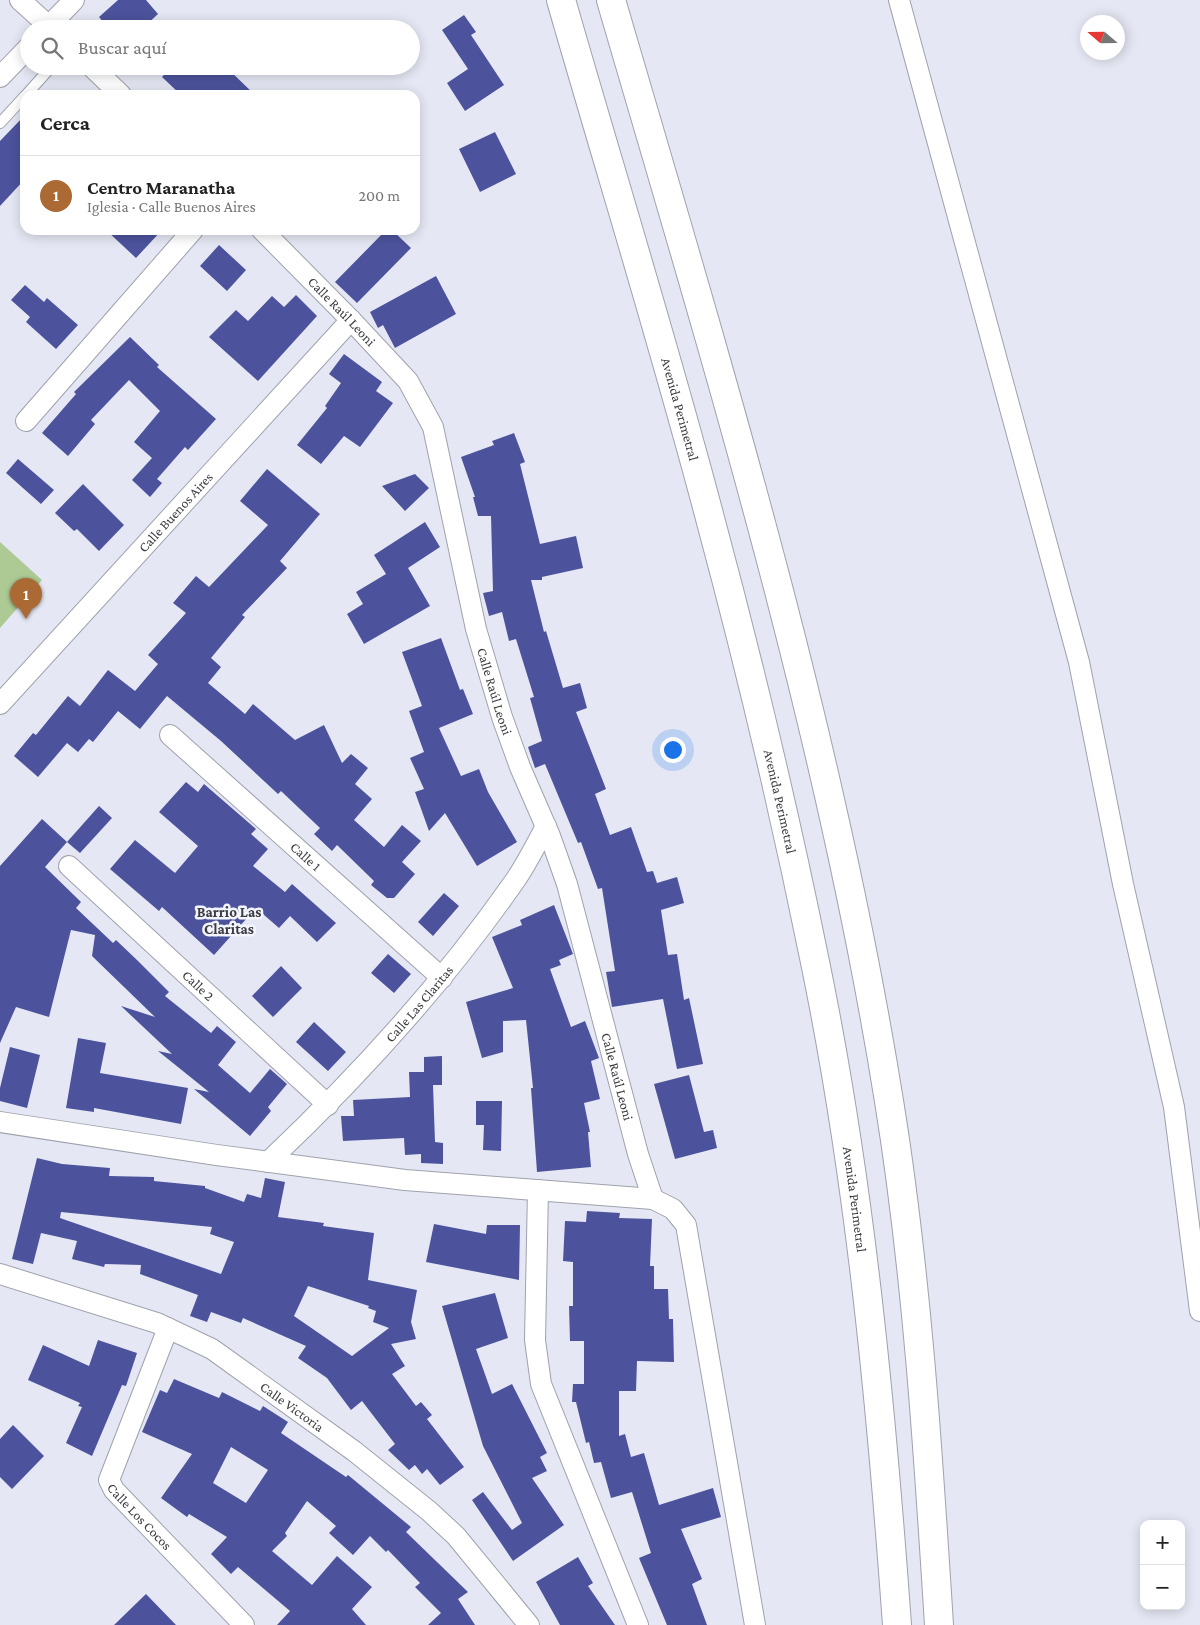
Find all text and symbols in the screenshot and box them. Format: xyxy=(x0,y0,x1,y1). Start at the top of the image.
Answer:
north arrow xyxy=(1080,15,1125,60)
search box xyxy=(20,20,420,75)
icon: search xyxy=(38,34,66,62)
text: Buscar aquí xyxy=(78,37,167,58)
text: Cerca xyxy=(40,111,90,135)
text: Centro Maranatha xyxy=(87,177,235,198)
text: 1 xyxy=(53,187,59,204)
text: 200 m xyxy=(358,187,400,204)
text: Iglesia · Calle Buenos Aires xyxy=(87,198,256,215)
street label: Calle Raúl Leoni xyxy=(305,273,379,349)
street label: Avenida Perimetral xyxy=(658,356,702,463)
street label: Calle Buenos Aires xyxy=(135,469,216,555)
pin: 1 xyxy=(10,578,42,619)
street label: Calle Raúl Leoni xyxy=(474,646,516,737)
your location xyxy=(660,737,686,763)
street label: Avenida Perimetral xyxy=(761,748,800,855)
street label: Calle 1 xyxy=(287,838,325,874)
district label: Barrio Las Claritas xyxy=(197,904,261,937)
street label: Calle Las Claritas xyxy=(382,962,456,1045)
street label: Calle 2 xyxy=(179,967,218,1004)
street label: Calle Raúl Leoni xyxy=(598,1031,637,1122)
street label: Avenida Perimetral xyxy=(840,1145,870,1253)
street label: Calle Victoria xyxy=(257,1378,328,1435)
street label: Calle Los Cocos xyxy=(104,1481,175,1553)
map controls xyxy=(1140,1520,1185,1610)
button: + xyxy=(1140,1520,1185,1565)
button: − xyxy=(1140,1565,1185,1610)

